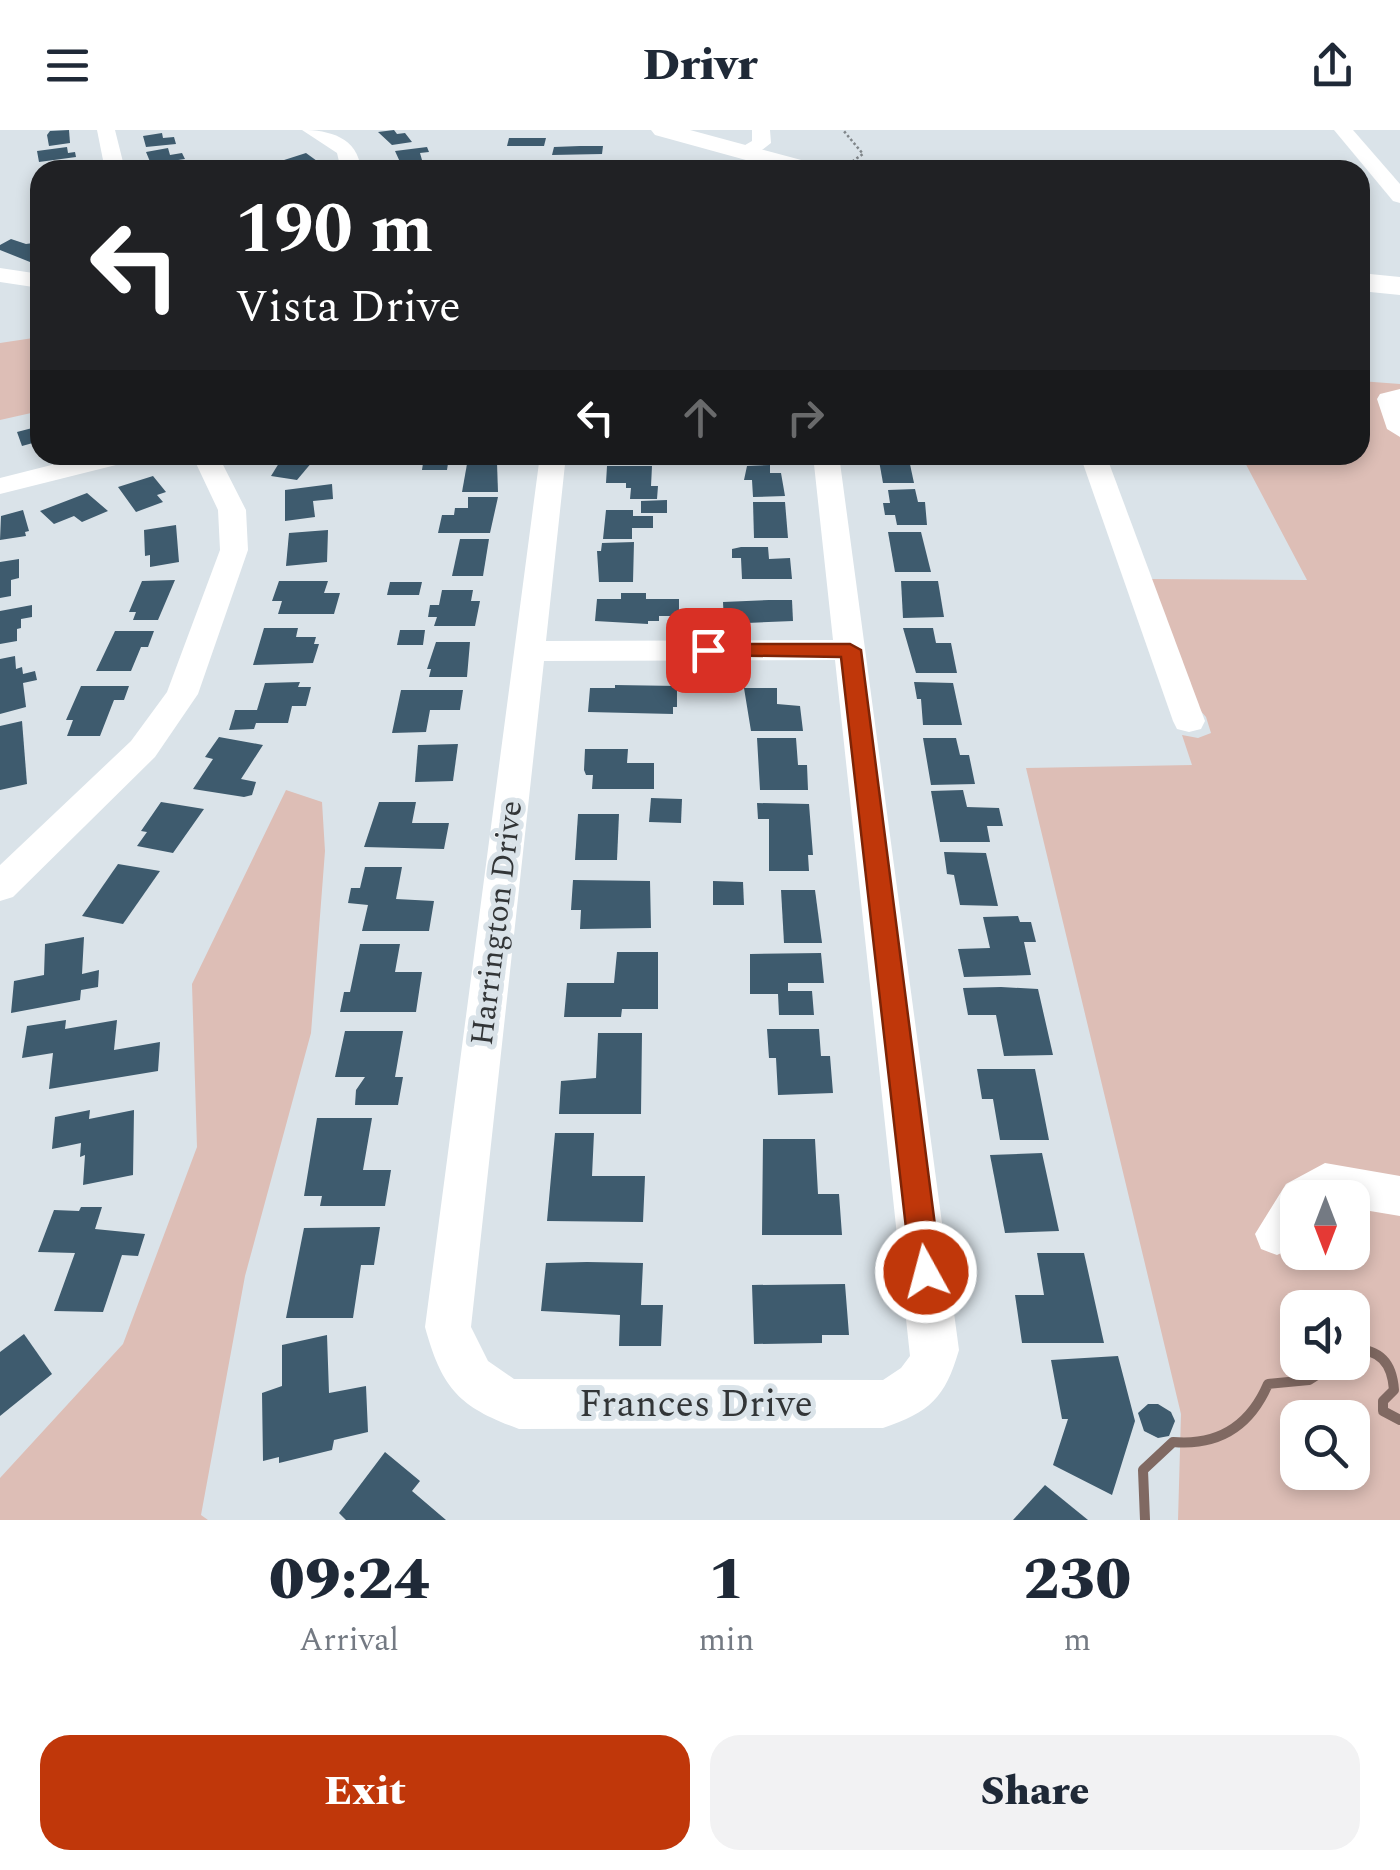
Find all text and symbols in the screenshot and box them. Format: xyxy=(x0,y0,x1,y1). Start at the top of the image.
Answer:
text: Drivr xyxy=(643,31,757,100)
icon: menu xyxy=(40,38,95,93)
icon: share xyxy=(1305,38,1360,93)
text: 190 m xyxy=(235,177,433,283)
icon: left xyxy=(70,200,200,330)
text: Vista Drive xyxy=(235,273,461,342)
icon: left xyxy=(568,390,623,445)
icon: ahead xyxy=(673,390,728,445)
icon: right xyxy=(778,390,833,445)
pin xyxy=(666,608,751,693)
icon: arrive xyxy=(681,623,736,678)
street label: Harrington Drive xyxy=(458,798,536,1048)
north arrow xyxy=(1280,1180,1370,1270)
map controls xyxy=(1280,1180,1370,1490)
position arrow xyxy=(874,1220,978,1324)
button: sound xyxy=(1280,1290,1370,1380)
street label: Frances Drive xyxy=(579,1376,813,1434)
button: search xyxy=(1280,1400,1370,1490)
text: 09:24 xyxy=(269,1534,430,1626)
text: 1 xyxy=(708,1534,744,1626)
text: 230 xyxy=(1023,1534,1131,1626)
text: Arrival xyxy=(299,1616,399,1665)
text: min xyxy=(698,1616,754,1665)
text: m xyxy=(1063,1616,1091,1665)
button: Exit xyxy=(40,1735,690,1850)
button: Share xyxy=(710,1735,1360,1850)

